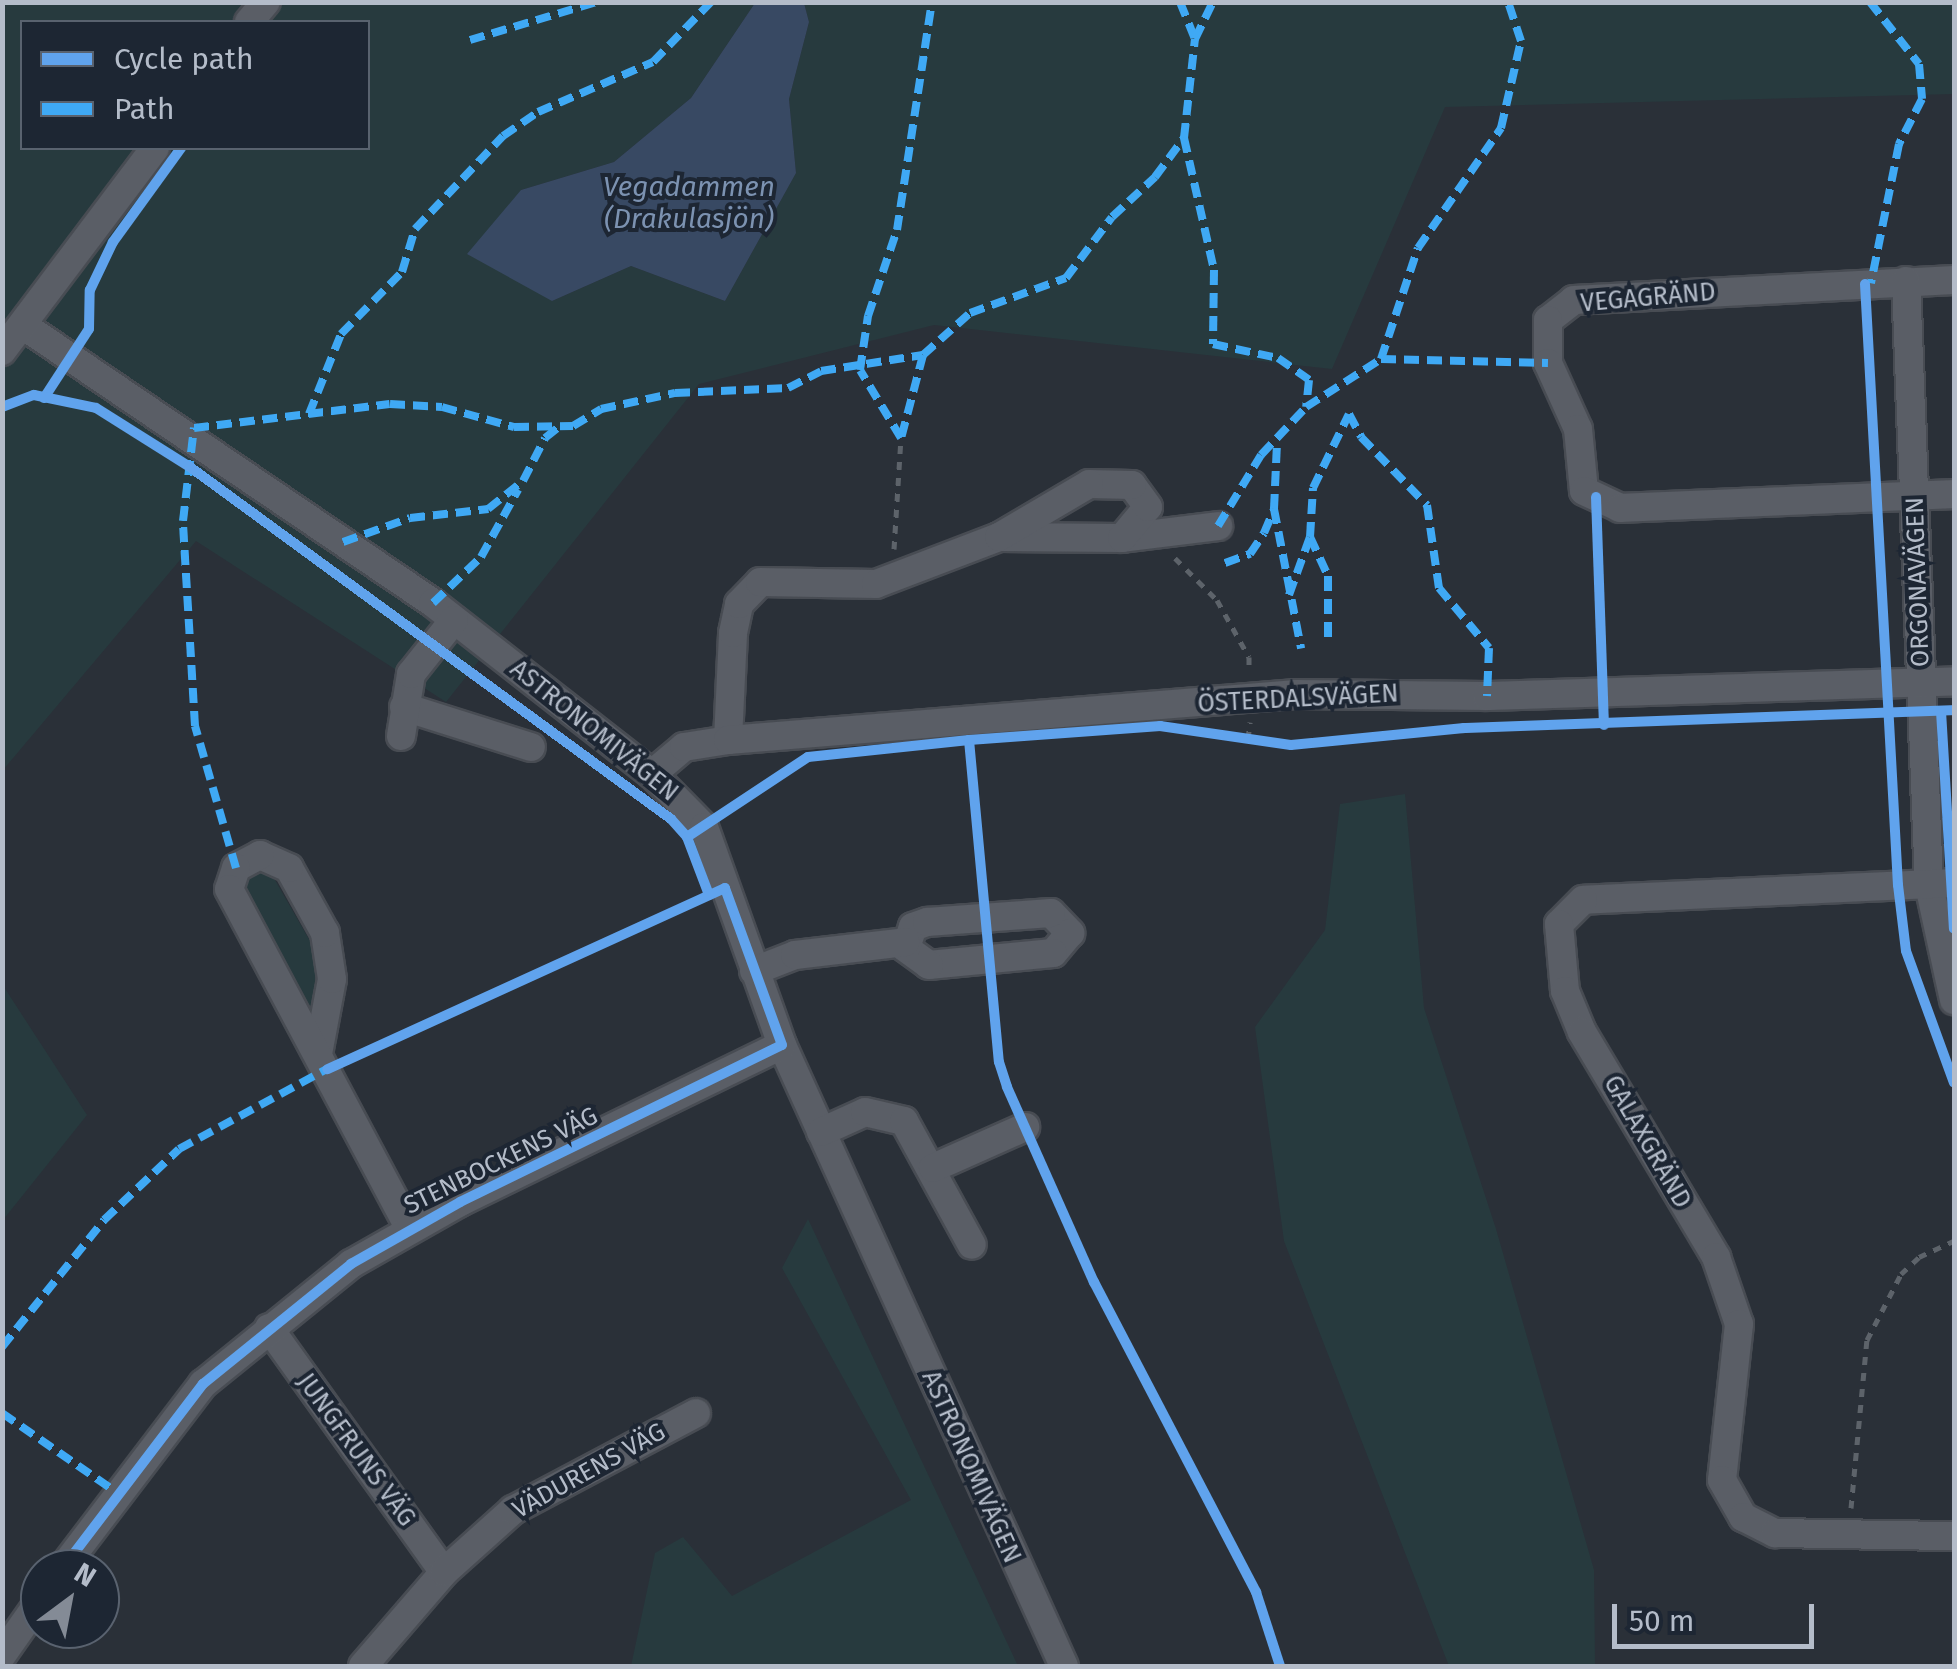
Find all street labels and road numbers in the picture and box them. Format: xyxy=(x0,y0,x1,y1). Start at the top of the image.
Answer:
street label: VEGAGRÄND xyxy=(1579,277,1717,319)
street label: ORGONAVÄGEN xyxy=(1900,496,1936,668)
street label: ASTRONOMIVÄGEN xyxy=(504,654,684,808)
street label: ÖSTERDALSVÄGEN xyxy=(1197,679,1399,719)
street label: GALAXGRÄND xyxy=(1597,1070,1697,1214)
street label: STENBOCKENS VÄG xyxy=(399,1101,603,1221)
street label: ASTRONOMIVÄGEN xyxy=(915,1366,1027,1568)
street label: JUNGFRUNS VÄG xyxy=(291,1368,421,1532)
street label: VÄDURENS VÄG xyxy=(507,1417,671,1525)

